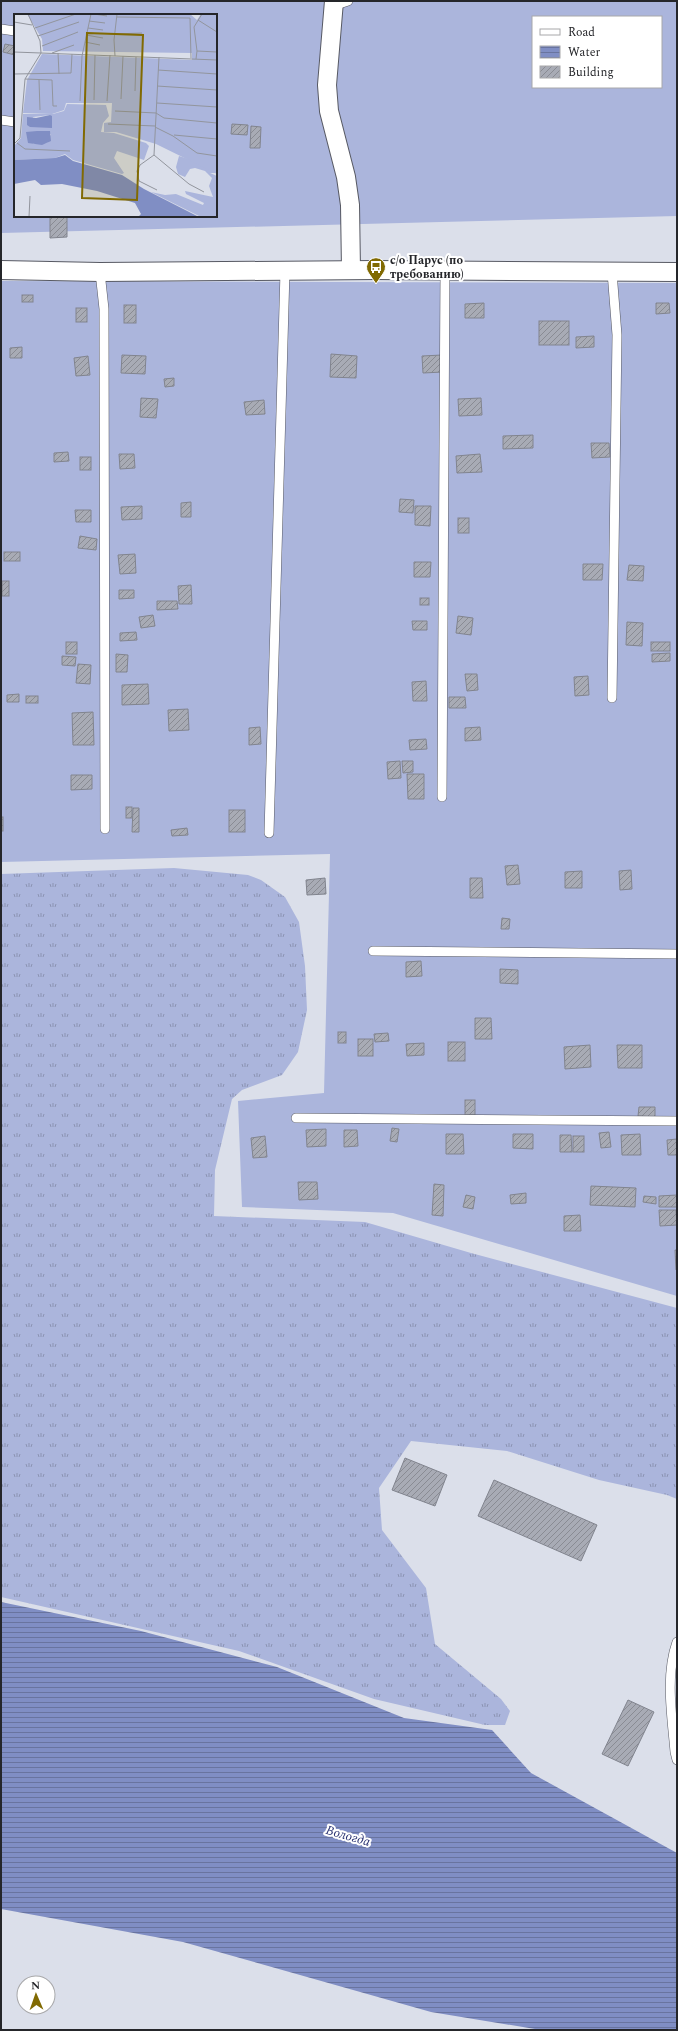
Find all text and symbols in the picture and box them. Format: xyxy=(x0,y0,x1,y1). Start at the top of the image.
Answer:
inset map xyxy=(14,14,217,217)
legend xyxy=(532,16,662,88)
text: Road xyxy=(568,23,595,42)
text: Water xyxy=(568,43,600,62)
text: Building xyxy=(568,63,614,82)
place label: с/о Парус (по требованию) xyxy=(390,251,464,284)
bus stop icon: с/о Парус (по требованию) xyxy=(365,256,387,284)
water label: Вологда xyxy=(323,1820,373,1852)
north arrow xyxy=(16,1975,56,2015)
text: N xyxy=(31,1977,40,1994)

